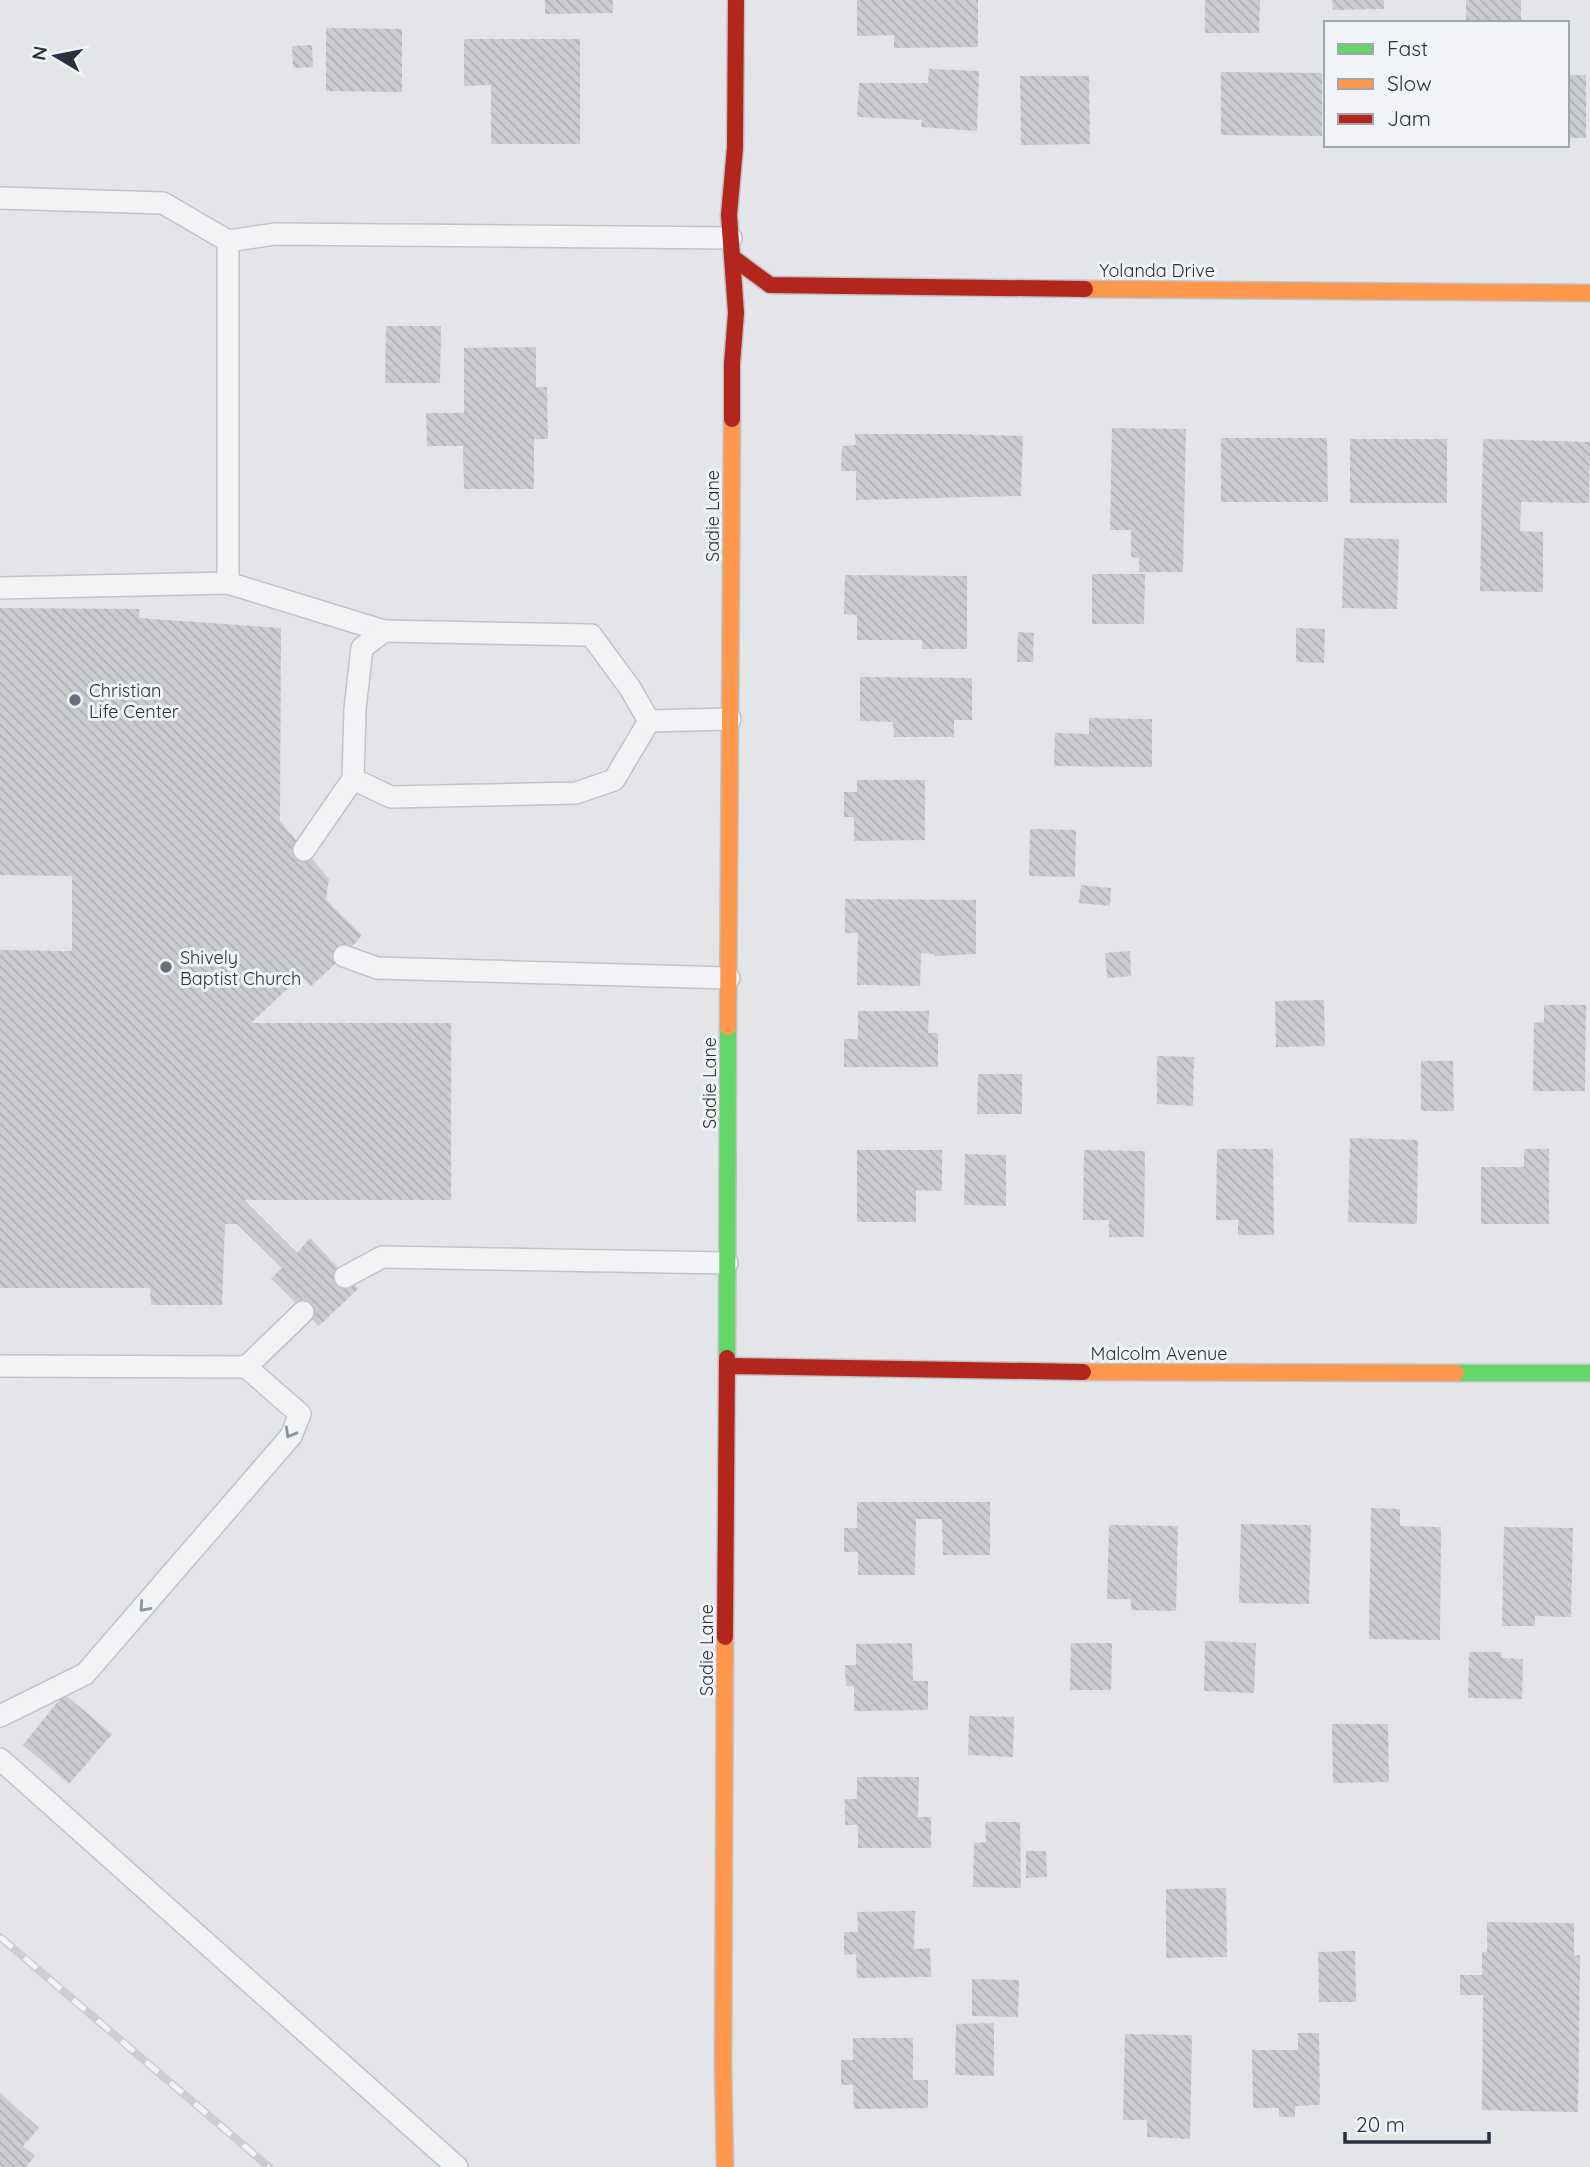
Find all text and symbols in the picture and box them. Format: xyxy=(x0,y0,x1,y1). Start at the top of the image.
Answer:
north arrow xyxy=(21,21,91,91)
legend xyxy=(1324,21,1569,147)
text: Fast xyxy=(1387,35,1428,61)
text: N xyxy=(26,44,52,62)
text: Slow xyxy=(1387,70,1432,96)
text: Jam xyxy=(1387,105,1431,131)
street label: Yolanda Drive xyxy=(1099,259,1215,282)
street label: Sadie Lane xyxy=(701,470,724,562)
place label: Christian Life Center xyxy=(89,679,179,723)
marker: Christian Life Center xyxy=(67,692,83,708)
place label: Shively Baptist Church xyxy=(180,946,301,990)
marker: Shively Baptist Church xyxy=(158,959,174,975)
street label: Sadie Lane xyxy=(698,1037,721,1129)
street label: Malcolm Avenue xyxy=(1091,1342,1227,1365)
one-way arrow xyxy=(285,1426,299,1439)
one-way arrow xyxy=(140,1598,152,1611)
street label: Sadie Lane xyxy=(695,1604,718,1696)
scale bar xyxy=(1345,2100,1488,2144)
text: 20 m xyxy=(1356,2111,1405,2137)

